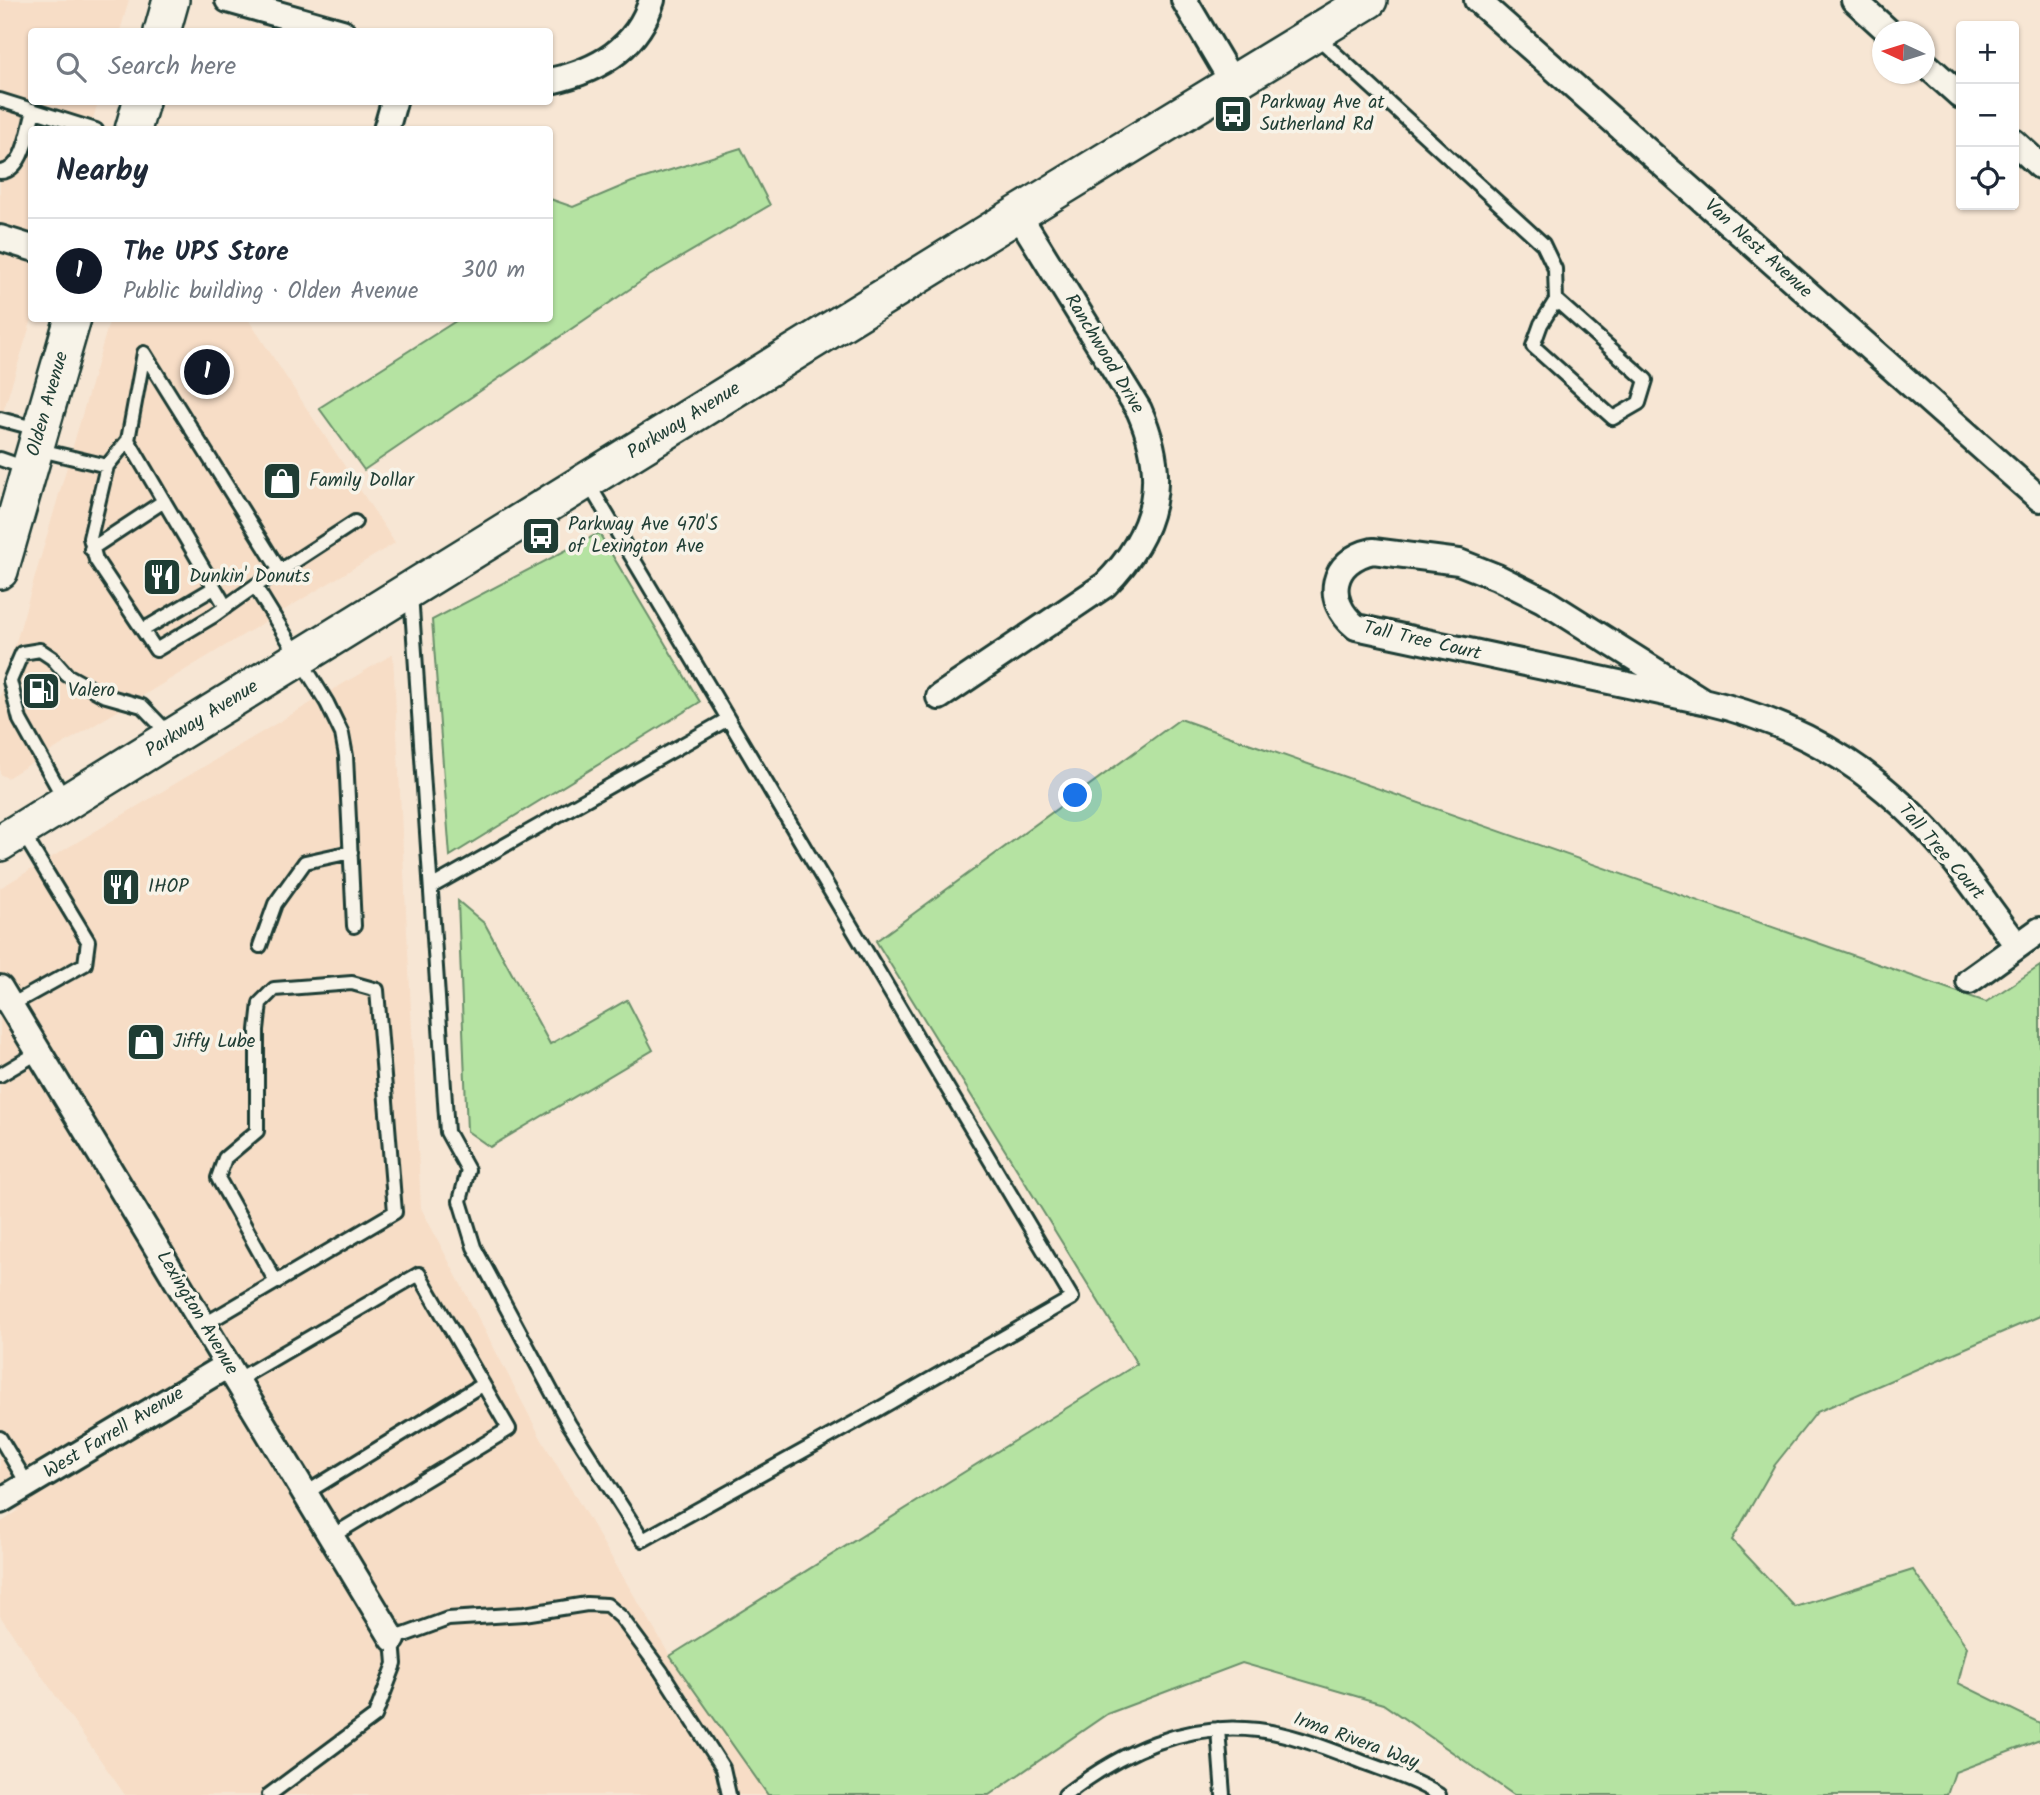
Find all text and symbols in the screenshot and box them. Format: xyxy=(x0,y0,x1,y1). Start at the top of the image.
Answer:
north arrow xyxy=(1872,21,1935,84)
map controls xyxy=(1956,21,2019,210)
button: + xyxy=(1956,21,2019,84)
search box xyxy=(28,28,553,105)
text: Search here xyxy=(108,46,236,88)
icon: search xyxy=(52,48,90,86)
button: − xyxy=(1956,84,2019,147)
place label: Parkway Ave at Sutherland Rd xyxy=(1260,88,1385,140)
bus stop icon: Parkway Ave at Sutherland Rd xyxy=(1212,93,1254,135)
button: locate xyxy=(1956,147,2019,210)
text: Nearby xyxy=(56,148,148,196)
street label: Van Nest Avenue xyxy=(1697,192,1819,306)
text: The UPS Store xyxy=(123,232,289,274)
text: 1 xyxy=(76,253,82,289)
text: 300 m xyxy=(461,253,525,289)
text: Public building · Olden Avenue xyxy=(123,274,418,310)
street label: Ranchwood Drive xyxy=(1056,288,1152,420)
pin: 1 xyxy=(184,346,230,398)
street label: Olden Avenue xyxy=(19,348,77,460)
street label: Parkway Avenue xyxy=(622,374,747,468)
shop icon: Family Dollar xyxy=(261,460,303,502)
place label: Family Dollar xyxy=(309,466,416,496)
place label: Parkway Ave 470'S of Lexington Ave xyxy=(568,510,718,562)
bus stop icon: Parkway Ave 470'S of Lexington Ave xyxy=(520,515,562,557)
restaurant icon: Dunkin' Donuts xyxy=(141,556,183,598)
place label: Dunkin' Donuts xyxy=(189,562,310,592)
street label: Tall Tree Court xyxy=(1360,613,1484,669)
fuel station icon: Valero xyxy=(20,670,62,712)
street label: Parkway Avenue xyxy=(140,672,265,766)
place label: Valero xyxy=(68,676,115,706)
your location xyxy=(1058,778,1092,812)
street label: Tall Tree Court xyxy=(1890,797,1992,908)
restaurant icon: IHOP xyxy=(100,866,142,908)
place label: IHOP xyxy=(148,872,189,902)
shop icon: Jiffy Lube xyxy=(125,1021,167,1063)
place label: Jiffy Lube xyxy=(173,1027,256,1057)
street label: Lexington Avenue xyxy=(148,1245,246,1381)
street label: West Farrell Avenue xyxy=(38,1379,190,1487)
street label: Irma Rivera Way xyxy=(1289,1704,1424,1778)

